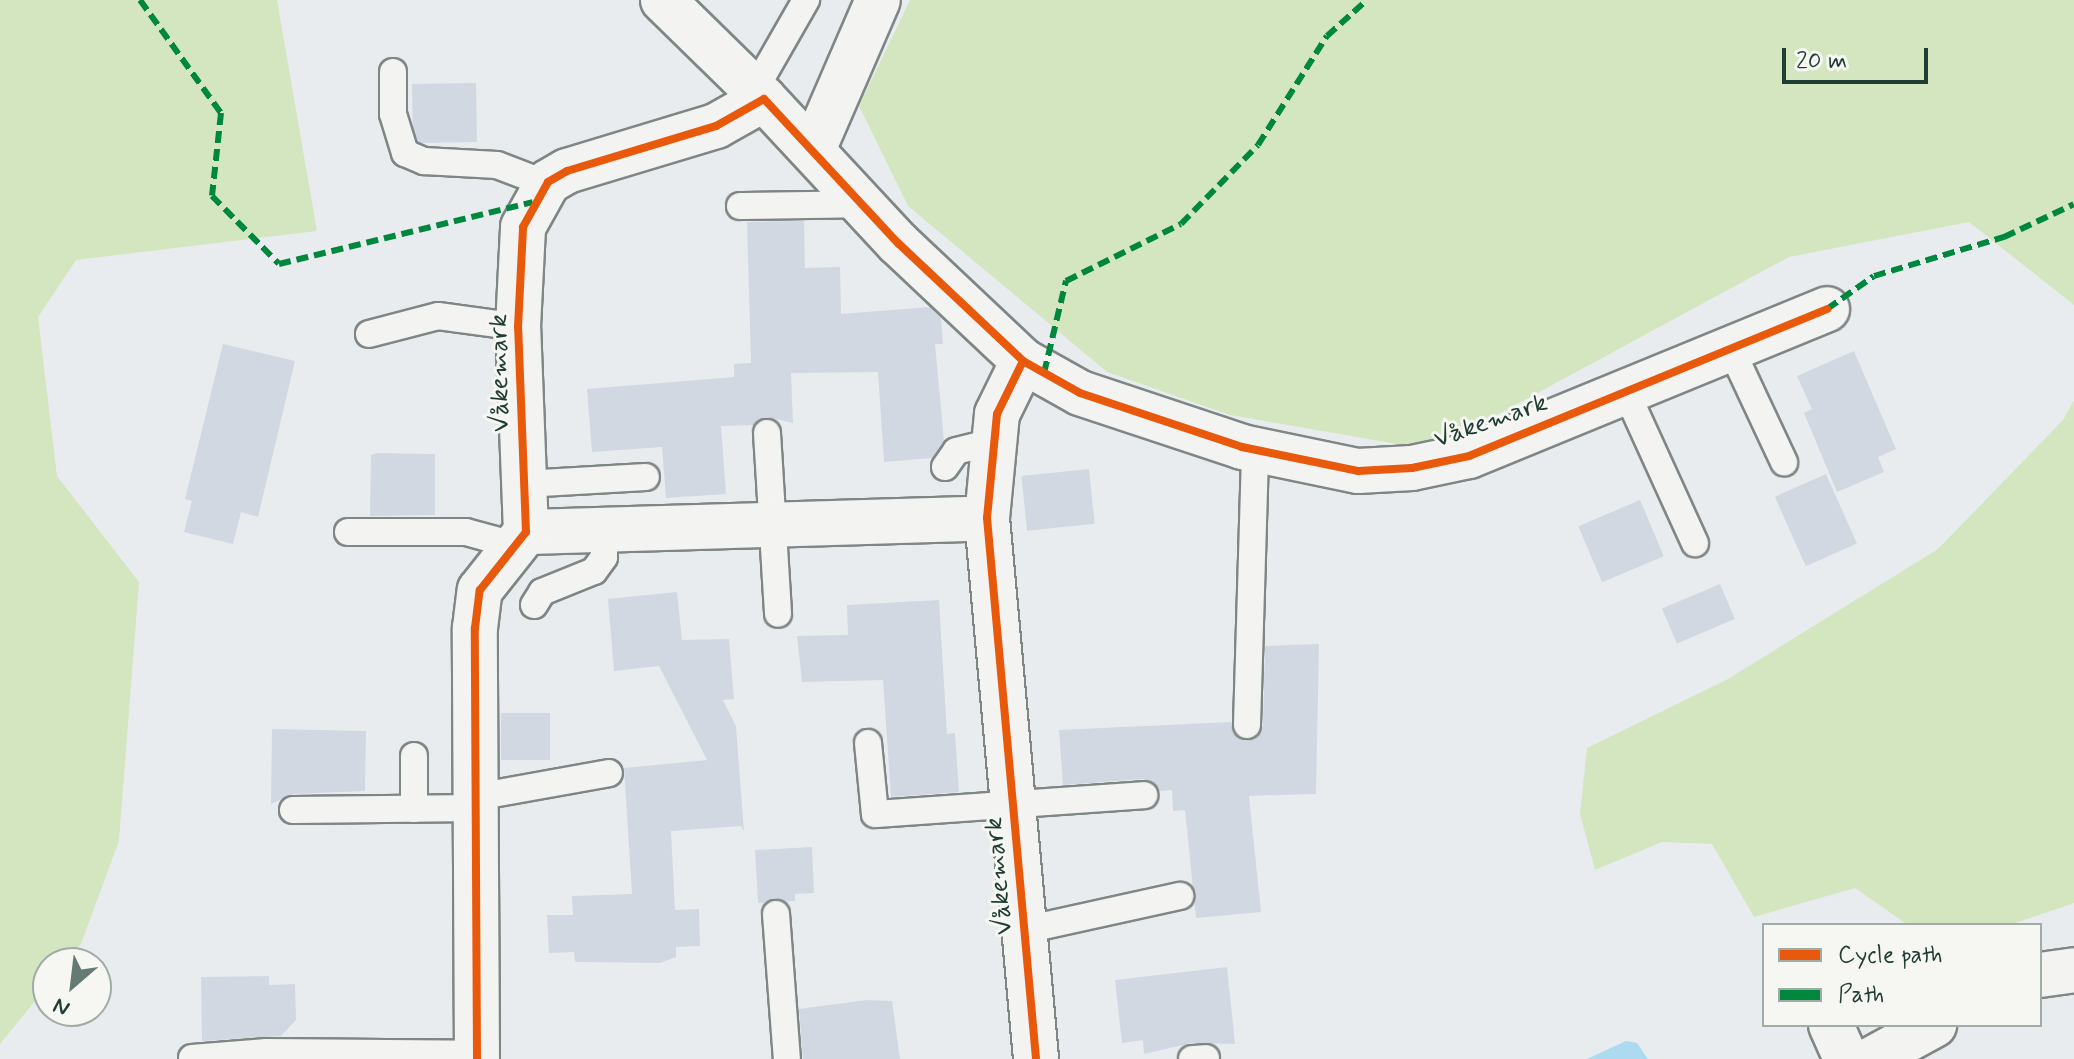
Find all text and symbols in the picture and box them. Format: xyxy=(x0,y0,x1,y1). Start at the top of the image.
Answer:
scale bar xyxy=(1786,32,1932,82)
text: 20 m xyxy=(1796,46,1847,77)
street label: Våkemark xyxy=(484,314,518,432)
street label: Våkemark xyxy=(1430,388,1552,456)
street label: Våkemark xyxy=(979,816,1021,936)
legend xyxy=(1762,923,2042,1027)
text: Cycle path xyxy=(1838,940,1943,971)
north arrow xyxy=(32,947,112,1027)
text: Path xyxy=(1838,980,1884,1011)
text: N xyxy=(49,991,75,1022)

